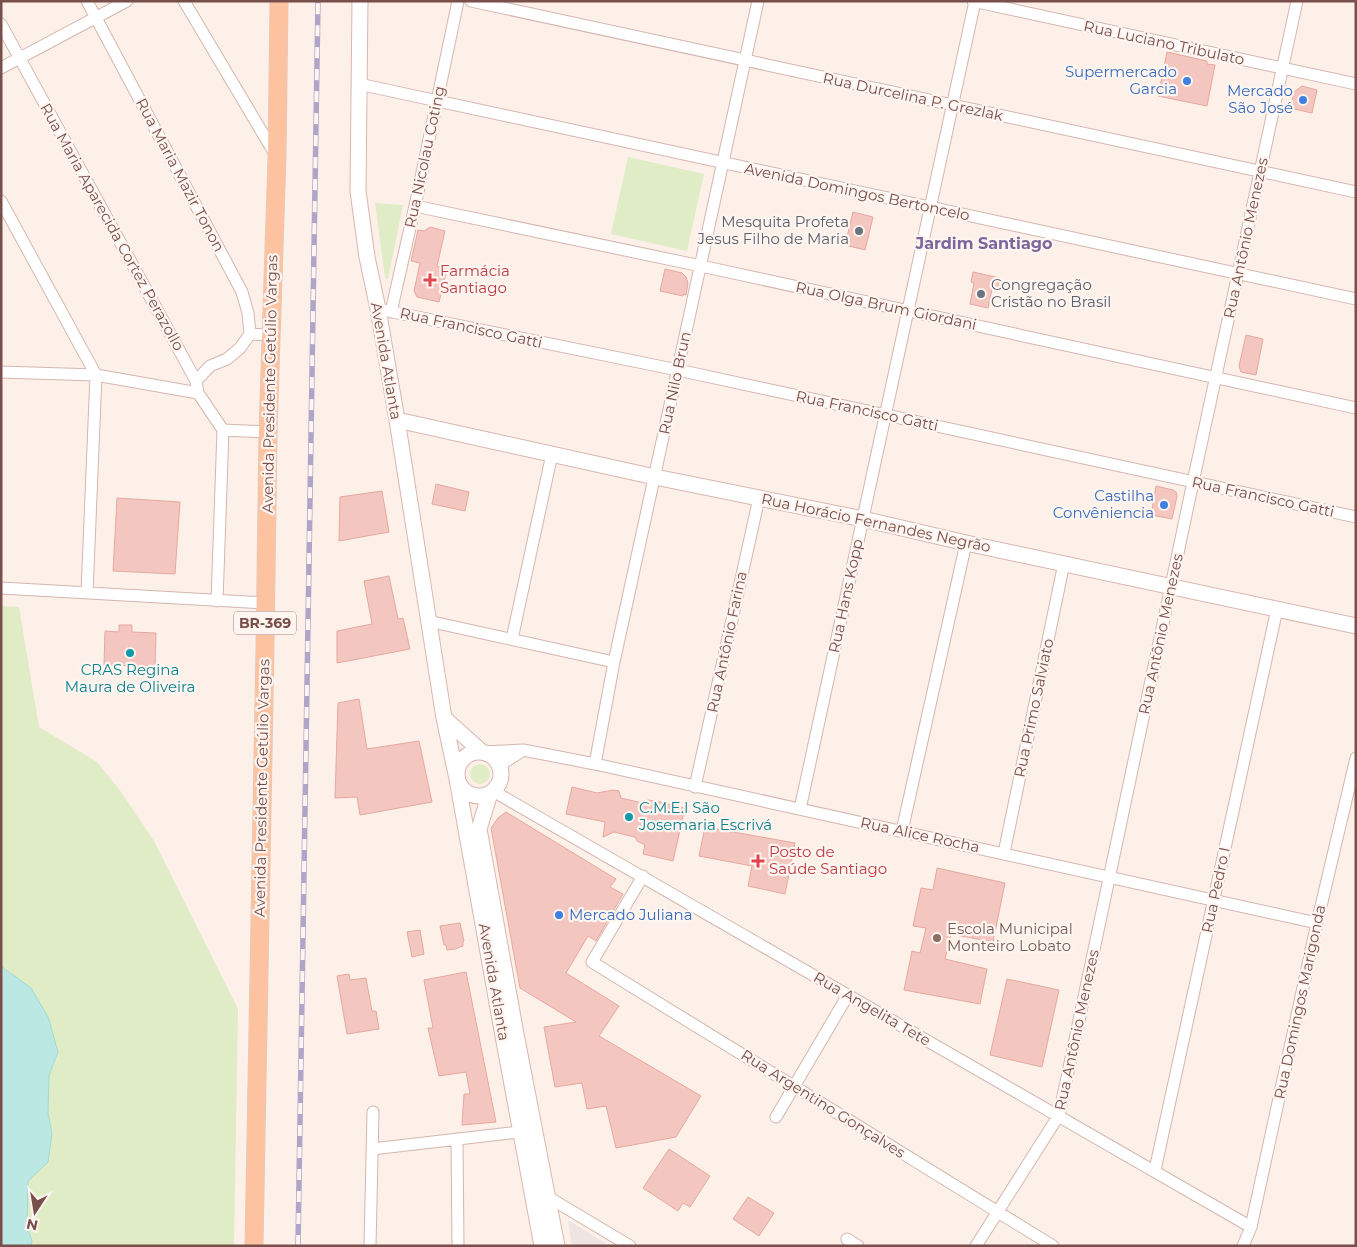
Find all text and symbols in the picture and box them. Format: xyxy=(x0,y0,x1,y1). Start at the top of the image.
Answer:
street label: Rua Luciano Tribulato xyxy=(1082,16,1246,69)
place label: Supermercado Garcia xyxy=(1065,62,1177,98)
street label: Rua Durcelina P. Grezlak xyxy=(821,68,1005,125)
marker: Supermercado Garcia xyxy=(1181,75,1193,87)
place label: Mercado São José xyxy=(1227,81,1293,117)
street label: Rua Nicolau Coting xyxy=(400,84,449,230)
marker: Mercado São José xyxy=(1297,94,1309,106)
street label: Rua Maria Mazir Tonon xyxy=(132,95,229,255)
street label: Rua Maria Aparecida Cortez Perazollo xyxy=(36,100,189,354)
street label: Rua Antônio Menezes xyxy=(1219,156,1272,320)
street label: Avenida Domingos Bertoncelo xyxy=(743,158,972,225)
place label: Mesquita Profeta Jesus Filho de Maria xyxy=(697,212,849,248)
marker: Mesquita Profeta Jesus Filho de Maria xyxy=(853,225,865,237)
district label: Jardim Santiago xyxy=(914,234,1053,253)
street label: Avenida Presidente Getúlio Vargas xyxy=(258,255,281,513)
place label: Farmácia Santiago xyxy=(440,261,510,297)
marker: Farmácia Santiago xyxy=(424,274,436,286)
place label: Congregação Cristão no Brasil xyxy=(991,275,1111,311)
street label: Rua Olga Brum Giordani xyxy=(794,277,978,334)
marker: Congregação Cristão no Brasil xyxy=(975,288,987,300)
street label: Avenida Atlanta xyxy=(367,301,406,421)
street label: Rua Francisco Gatti xyxy=(398,303,544,352)
street label: Rua Nilo Brun xyxy=(654,330,695,436)
street label: Rua Francisco Gatti xyxy=(794,386,940,435)
street label: Rua Francisco Gatti xyxy=(1190,472,1336,521)
place label: Castilha Convêniencia xyxy=(1053,486,1154,522)
street label: Rua Horácio Fernandes Negrão xyxy=(760,489,993,556)
marker: Castilha Convêniencia xyxy=(1158,499,1170,511)
street label: Rua Hans Kopp xyxy=(824,537,867,655)
street label: Rua Antônio Menezes xyxy=(1134,552,1187,716)
street label: Rua Antônio Farina xyxy=(702,569,751,714)
road number: BR-369 xyxy=(234,612,296,634)
street label: Rua Primo Salviato xyxy=(1009,637,1058,779)
marker: CRAS Regina Maura de Oliveira xyxy=(124,647,136,659)
street label: Avenida Presidente Getúlio Vargas xyxy=(250,659,273,917)
place label: CRAS Regina Maura de Oliveira xyxy=(65,660,195,696)
place label: C.M.E.I São Josemaria Escrivá xyxy=(638,798,772,834)
marker: C.M.E.I São Josemaria Escrivá xyxy=(623,811,635,823)
street label: Rua Alice Rocha xyxy=(859,813,981,856)
place label: Posto de Saúde Santiago xyxy=(769,842,887,878)
street label: Rua Pedro I xyxy=(1197,845,1234,935)
marker: Posto de Saúde Santiago xyxy=(751,854,765,868)
street label: Rua Domingos Marigonda xyxy=(1270,903,1329,1101)
place label: Mercado Juliana xyxy=(569,905,693,924)
marker: Mercado Juliana xyxy=(553,909,565,921)
place label: Escola Municipal Monteiro Lobato xyxy=(947,919,1073,955)
street label: Avenida Atlanta xyxy=(475,922,514,1042)
marker: Escola Municipal Monteiro Lobato xyxy=(931,932,943,944)
street label: Rua Antônio Menezes xyxy=(1050,948,1103,1112)
street label: Rua Angelita Tete xyxy=(810,967,934,1050)
street label: Rua Argentino Gonçalves xyxy=(738,1045,909,1162)
north arrow xyxy=(10,1187,60,1237)
text: N xyxy=(25,1215,40,1235)

